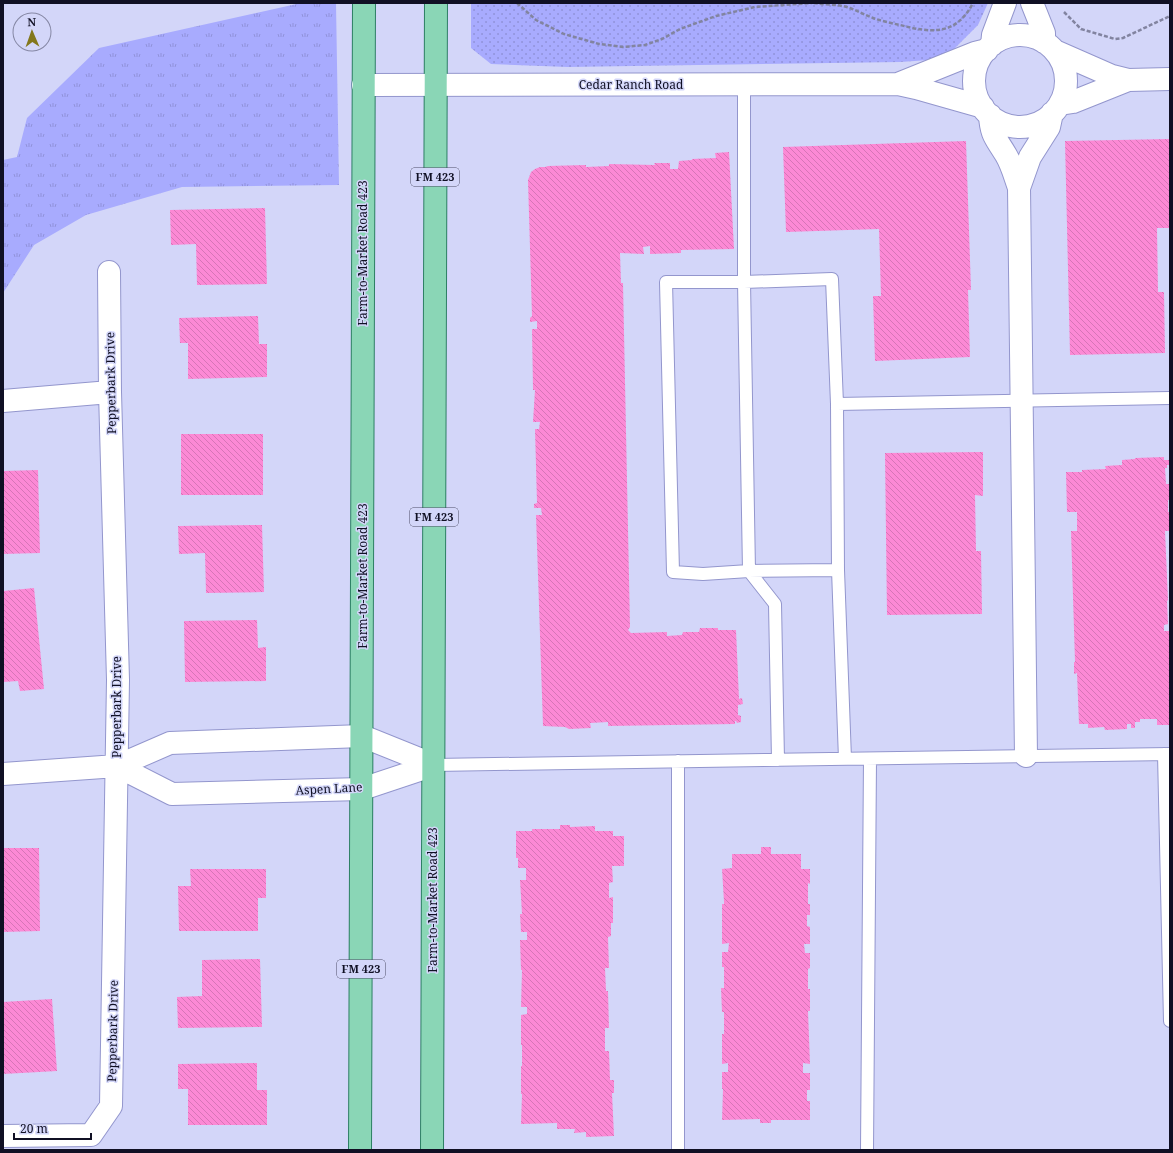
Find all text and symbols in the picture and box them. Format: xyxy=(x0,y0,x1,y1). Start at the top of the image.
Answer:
north arrow xyxy=(12,12,52,52)
text: N xyxy=(27,14,37,29)
street label: Cedar Ranch Road xyxy=(579,76,684,93)
road number: FM 423 xyxy=(411,168,459,186)
street label: Farm-to-Market Road 423 xyxy=(354,180,371,326)
street label: Pepperbark Drive xyxy=(101,332,120,434)
street label: Farm-to-Market Road 423 xyxy=(354,503,371,649)
road number: FM 423 xyxy=(410,508,458,526)
street label: Pepperbark Drive xyxy=(108,656,125,758)
street label: Aspen Lane xyxy=(295,778,363,799)
street label: Farm-to-Market Road 423 xyxy=(424,827,441,973)
road number: FM 423 xyxy=(337,960,385,978)
street label: Pepperbark Drive xyxy=(103,980,122,1082)
scale bar xyxy=(14,1115,91,1141)
text: 20 m xyxy=(20,1120,48,1137)

